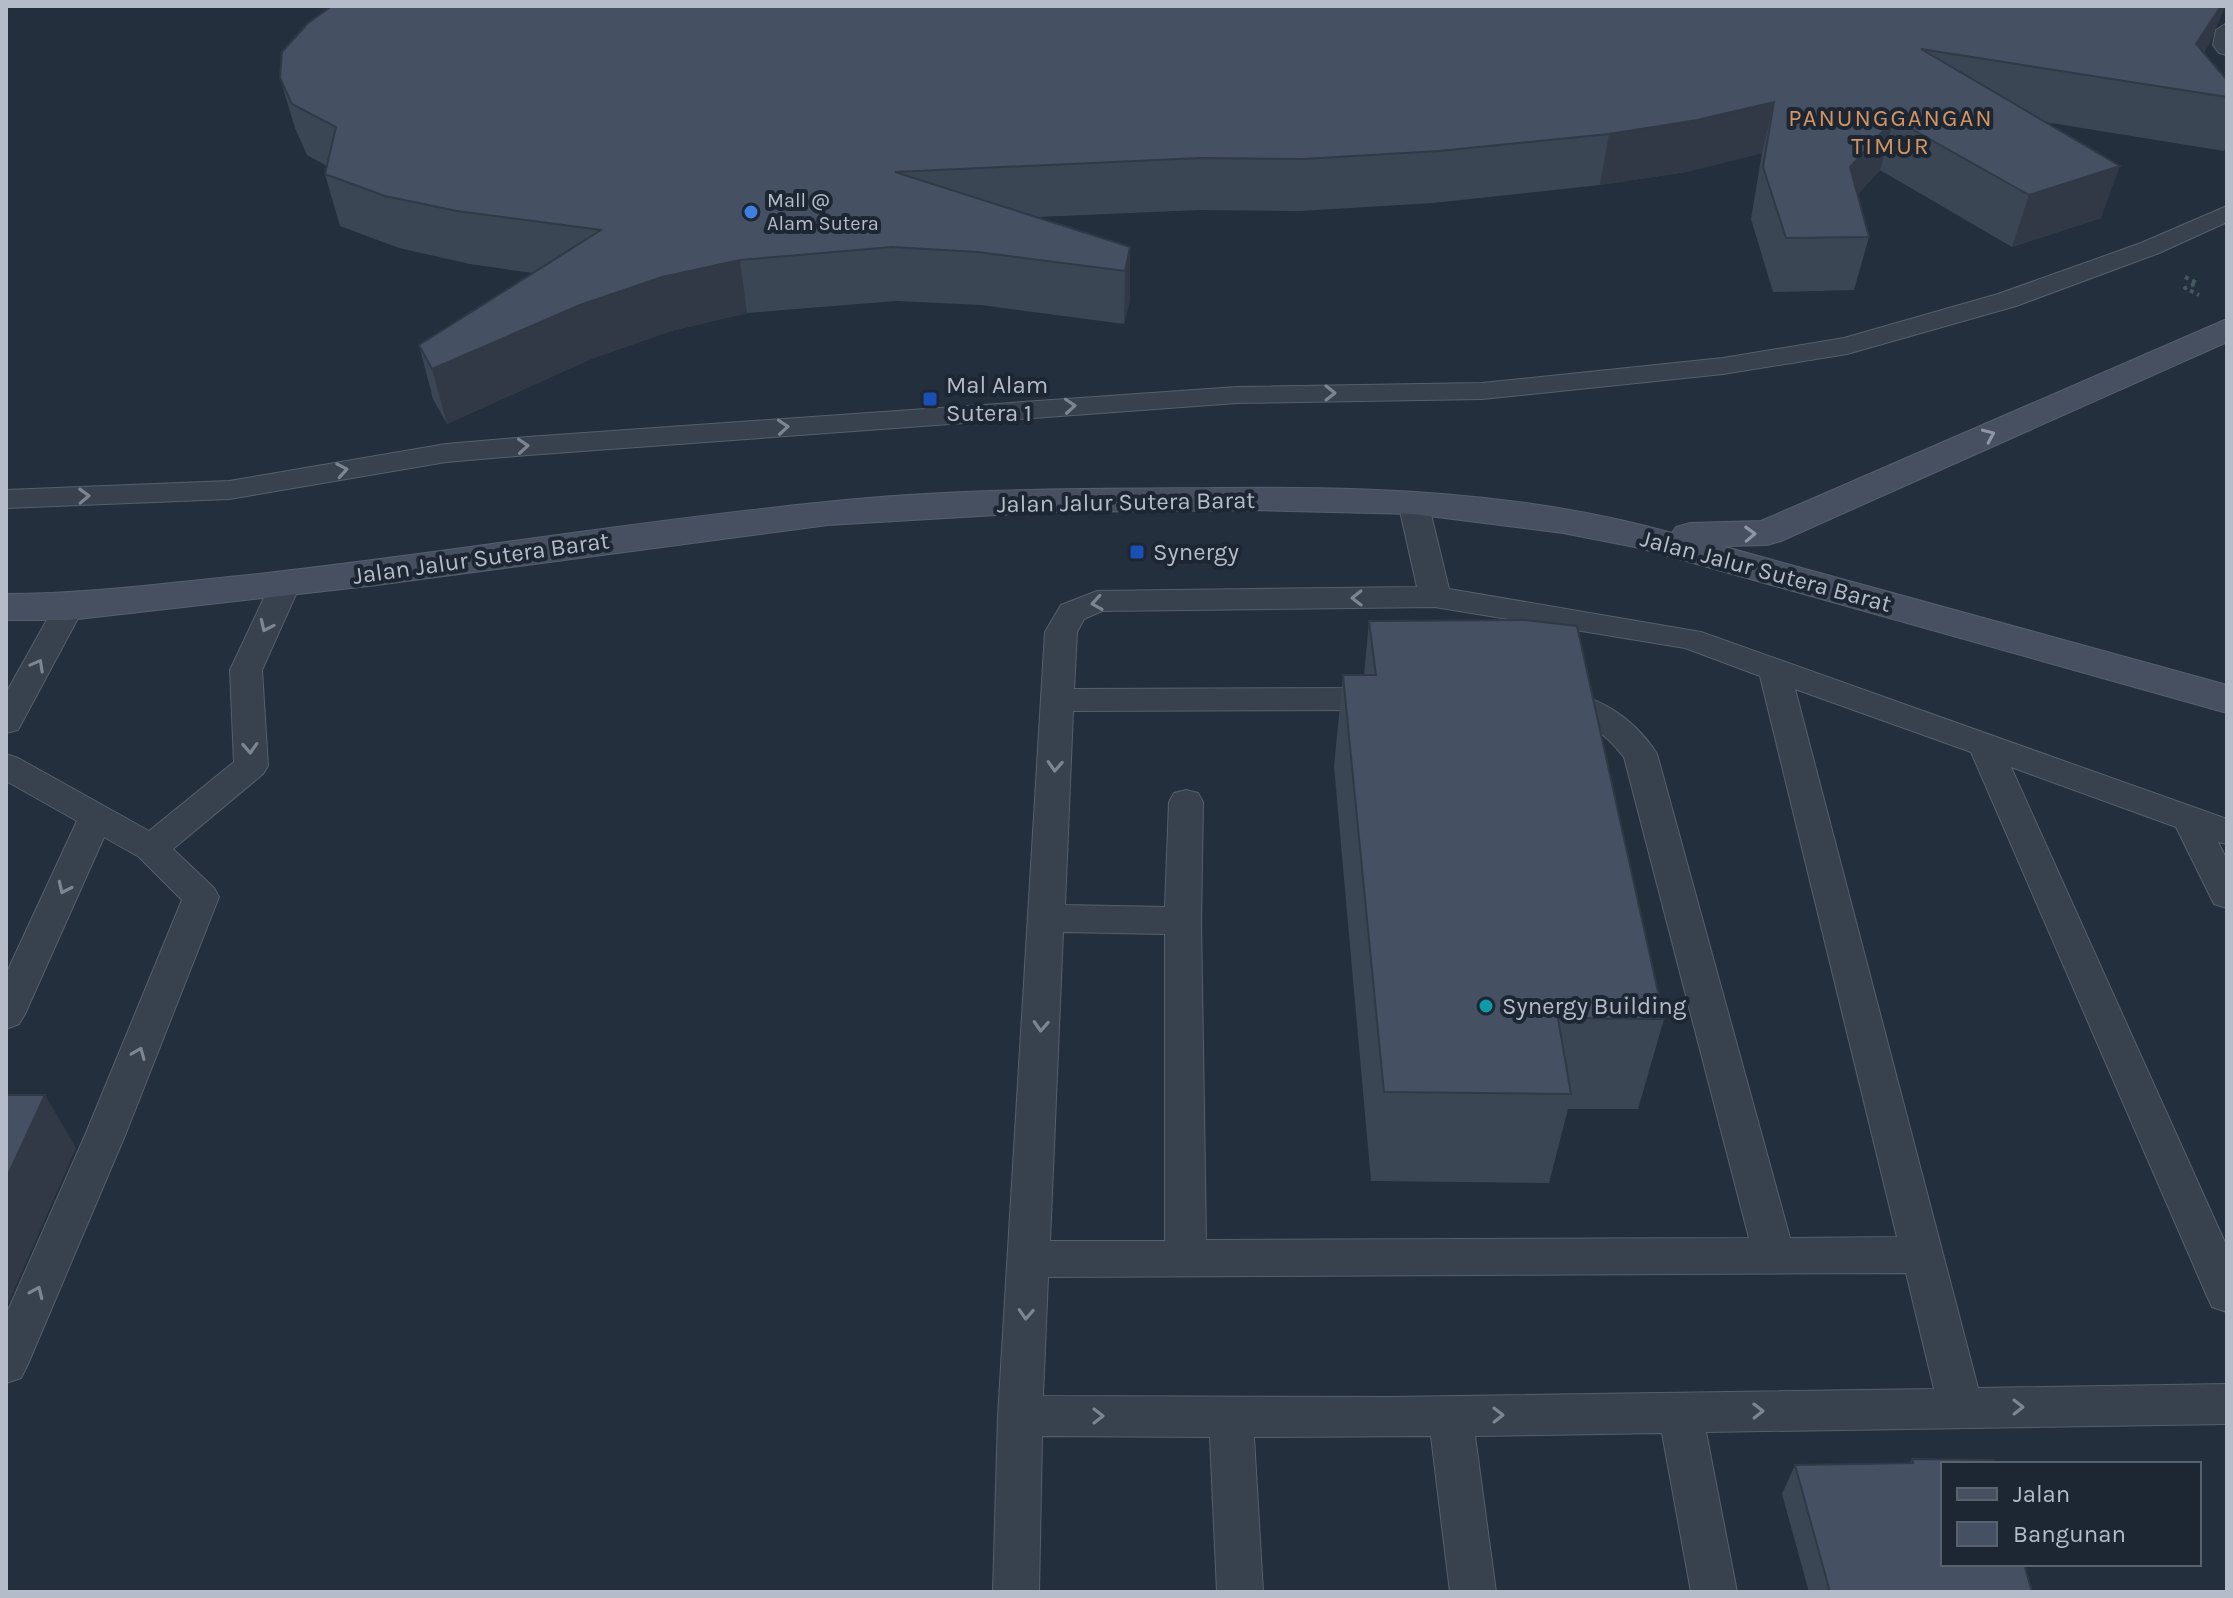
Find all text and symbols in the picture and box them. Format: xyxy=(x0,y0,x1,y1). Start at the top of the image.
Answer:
district label: PANUNGGANGAN TIMUR xyxy=(1788,104,1994,160)
place label: Mall @ Alam Sutera xyxy=(767,189,879,235)
marker: Mall @ Alam Sutera xyxy=(742,203,760,221)
place label: Mal Alam Sutera 1 xyxy=(946,371,1048,427)
one-way arrow xyxy=(1324,384,1337,402)
marker: Mal Alam Sutera 1 xyxy=(921,390,939,408)
one-way arrow xyxy=(1064,398,1077,415)
one-way arrow xyxy=(777,419,790,436)
one-way arrow xyxy=(1981,428,1995,444)
one-way arrow xyxy=(517,438,530,455)
one-way arrow xyxy=(335,463,349,480)
street label: Jalan Jalur Sutera Barat xyxy=(996,486,1256,518)
one-way arrow xyxy=(78,487,91,504)
street label: Jalan Jalur Sutera Barat xyxy=(1638,524,1894,618)
one-way arrow xyxy=(1744,525,1757,542)
street label: Jalan Jalur Sutera Barat xyxy=(351,526,611,590)
place label: Synergy xyxy=(1153,538,1239,566)
marker: Synergy xyxy=(1128,543,1146,561)
one-way arrow xyxy=(1350,589,1363,607)
one-way arrow xyxy=(1091,594,1104,611)
one-way arrow xyxy=(260,618,276,633)
one-way arrow xyxy=(28,659,44,673)
one-way arrow xyxy=(242,742,259,755)
one-way arrow xyxy=(1047,760,1064,773)
one-way arrow xyxy=(58,880,74,894)
place label: Synergy Building xyxy=(1502,992,1687,1020)
marker: Synergy Building xyxy=(1477,997,1495,1015)
one-way arrow xyxy=(1033,1020,1050,1033)
one-way arrow xyxy=(129,1047,145,1061)
one-way arrow xyxy=(28,1286,44,1301)
one-way arrow xyxy=(1018,1308,1035,1321)
one-way arrow xyxy=(2012,1398,2025,1416)
one-way arrow xyxy=(1752,1402,1765,1420)
one-way arrow xyxy=(1492,1406,1505,1424)
one-way arrow xyxy=(1092,1407,1105,1425)
legend xyxy=(1941,1462,2201,1566)
text: Jalan xyxy=(2013,1480,2070,1508)
text: Bangunan xyxy=(2013,1520,2126,1548)

